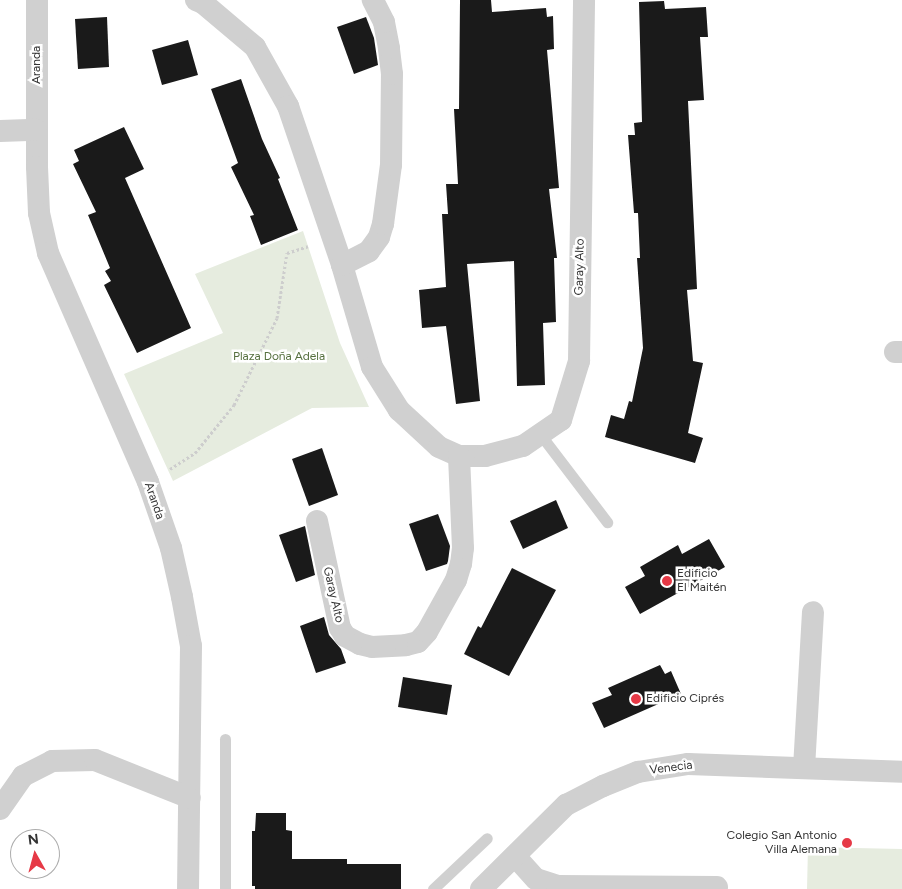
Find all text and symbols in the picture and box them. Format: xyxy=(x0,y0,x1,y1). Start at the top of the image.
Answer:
street label: Aranda xyxy=(30,46,44,84)
street label: Garay Alto xyxy=(572,238,588,296)
park label: Plaza Doña Adela xyxy=(233,350,325,364)
street label: Aranda xyxy=(141,481,167,521)
street label: Garay Alto xyxy=(320,566,346,624)
place label: Edificio El Maitén xyxy=(677,567,727,595)
marker: Edificio El Maitén xyxy=(661,575,673,587)
place label: Edificio Ciprés xyxy=(646,692,724,706)
marker: Edificio Ciprés xyxy=(630,693,642,705)
street label: Venecia xyxy=(649,758,693,778)
north arrow xyxy=(10,829,60,879)
place label: Colegio San Antonio Villa Alemana xyxy=(727,829,837,857)
text: N xyxy=(27,831,40,849)
marker: Colegio San Antonio Villa Alemana xyxy=(841,837,853,849)

